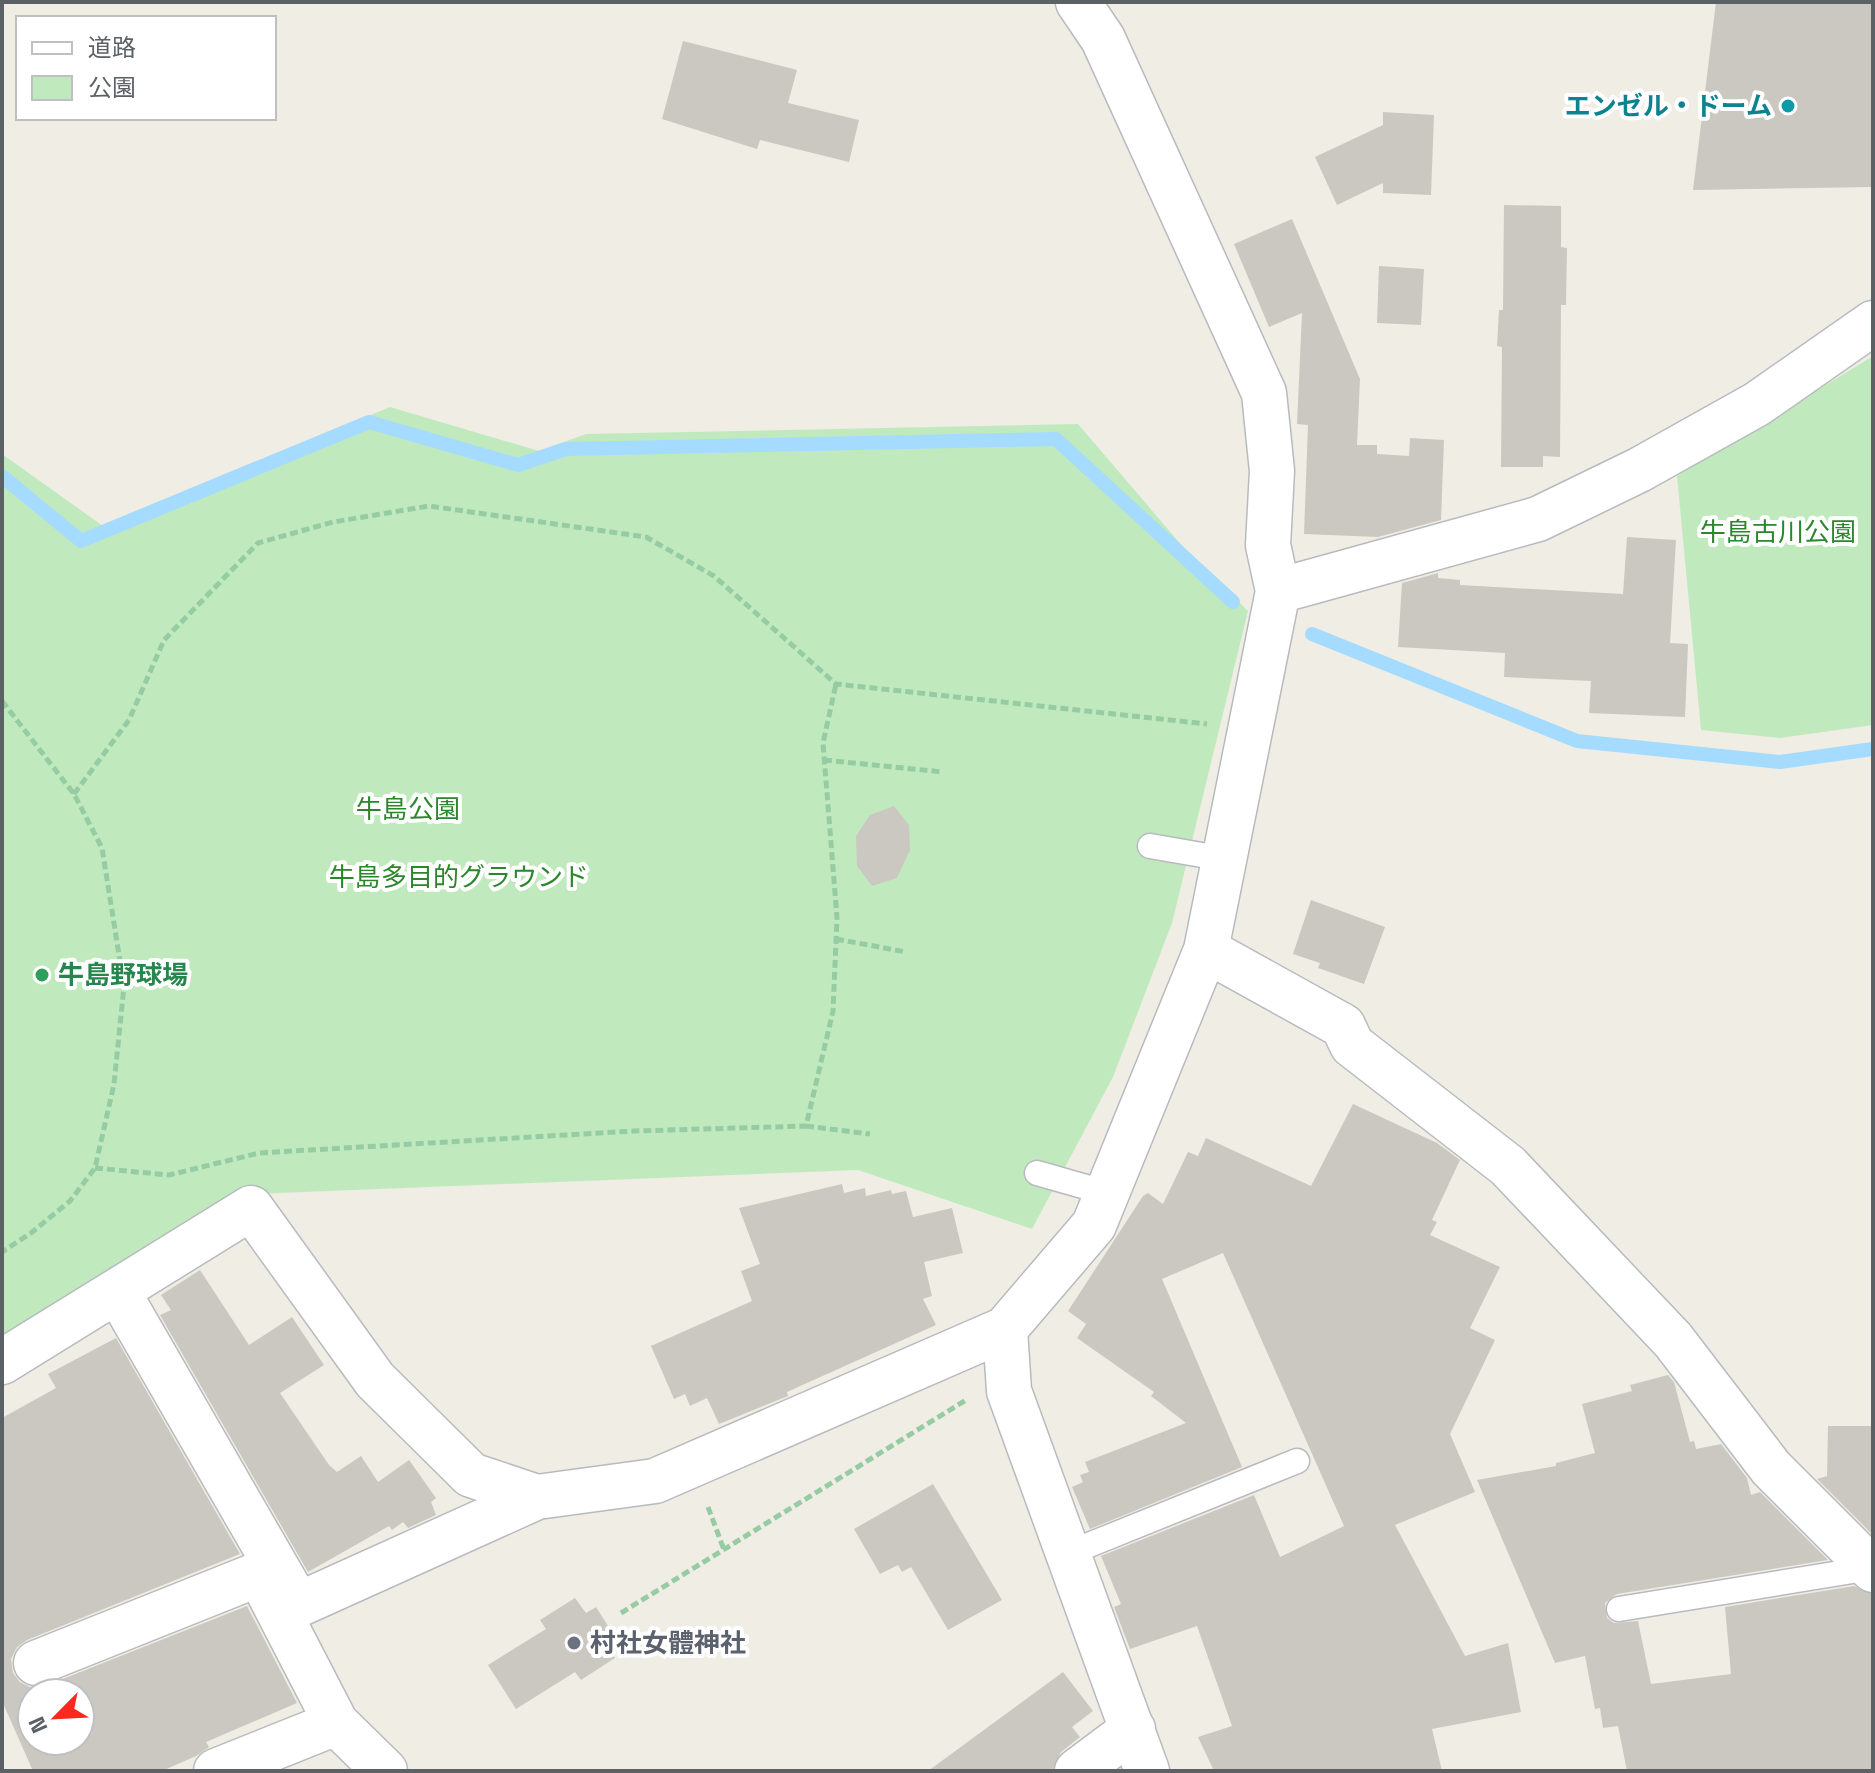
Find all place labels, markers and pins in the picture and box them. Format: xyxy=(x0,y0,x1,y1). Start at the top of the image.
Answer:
place label: エンゼル・ドーム xyxy=(1565,89,1772,123)
marker: エンゼル・ドーム xyxy=(1779,97,1797,115)
place label: 牛島野球場 xyxy=(58,958,188,992)
marker: 牛島野球場 xyxy=(33,966,51,984)
place label: 村社女體神社 xyxy=(590,1626,746,1660)
marker: 村社女體神社 xyxy=(565,1634,583,1652)

